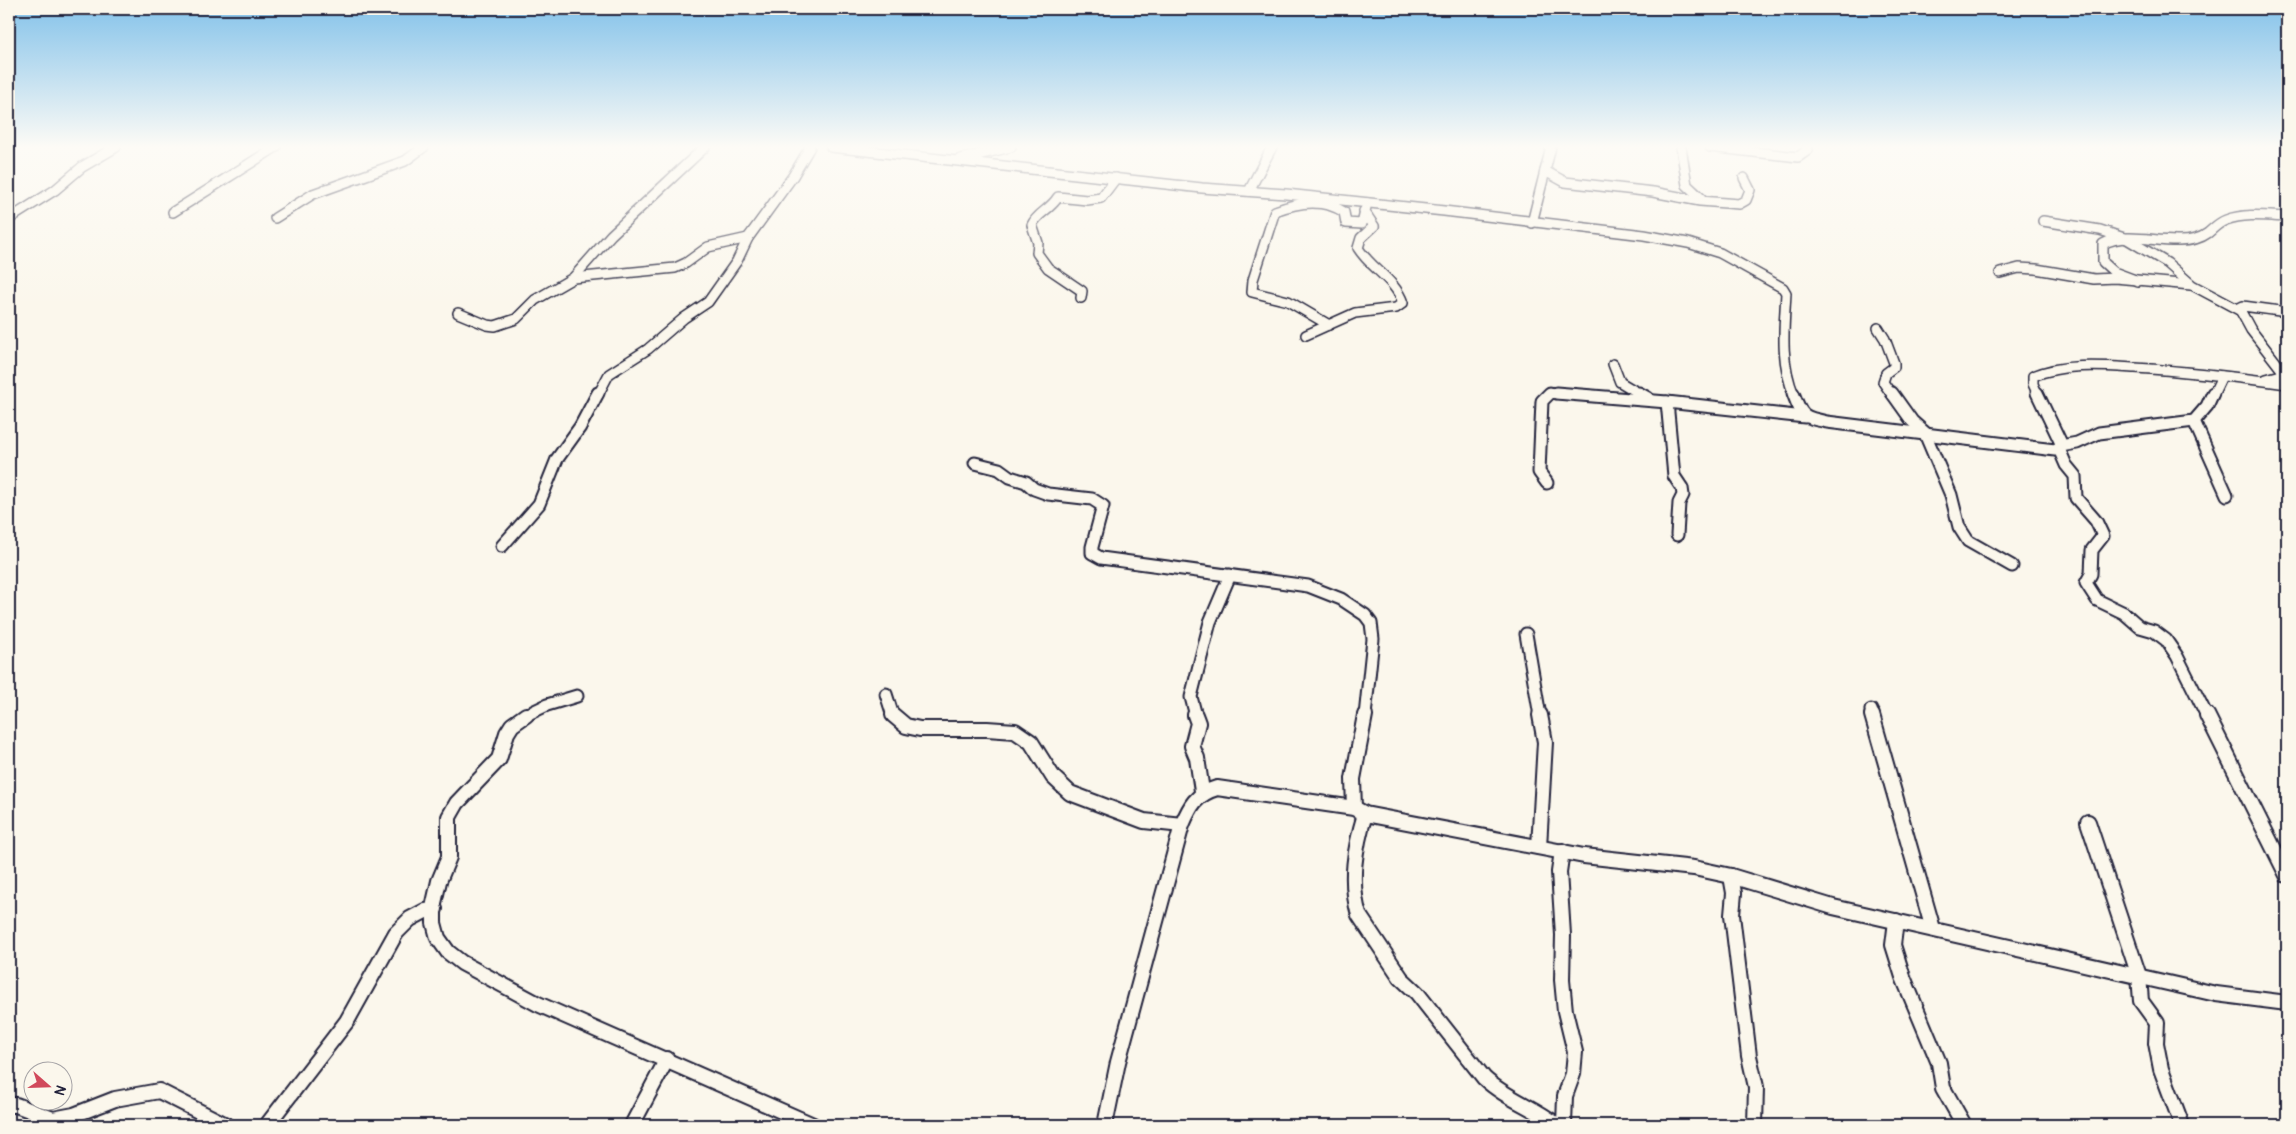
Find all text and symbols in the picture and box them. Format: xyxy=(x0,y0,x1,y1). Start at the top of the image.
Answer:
north arrow xyxy=(22,1062,72,1112)
text: N xyxy=(50,1083,69,1098)

